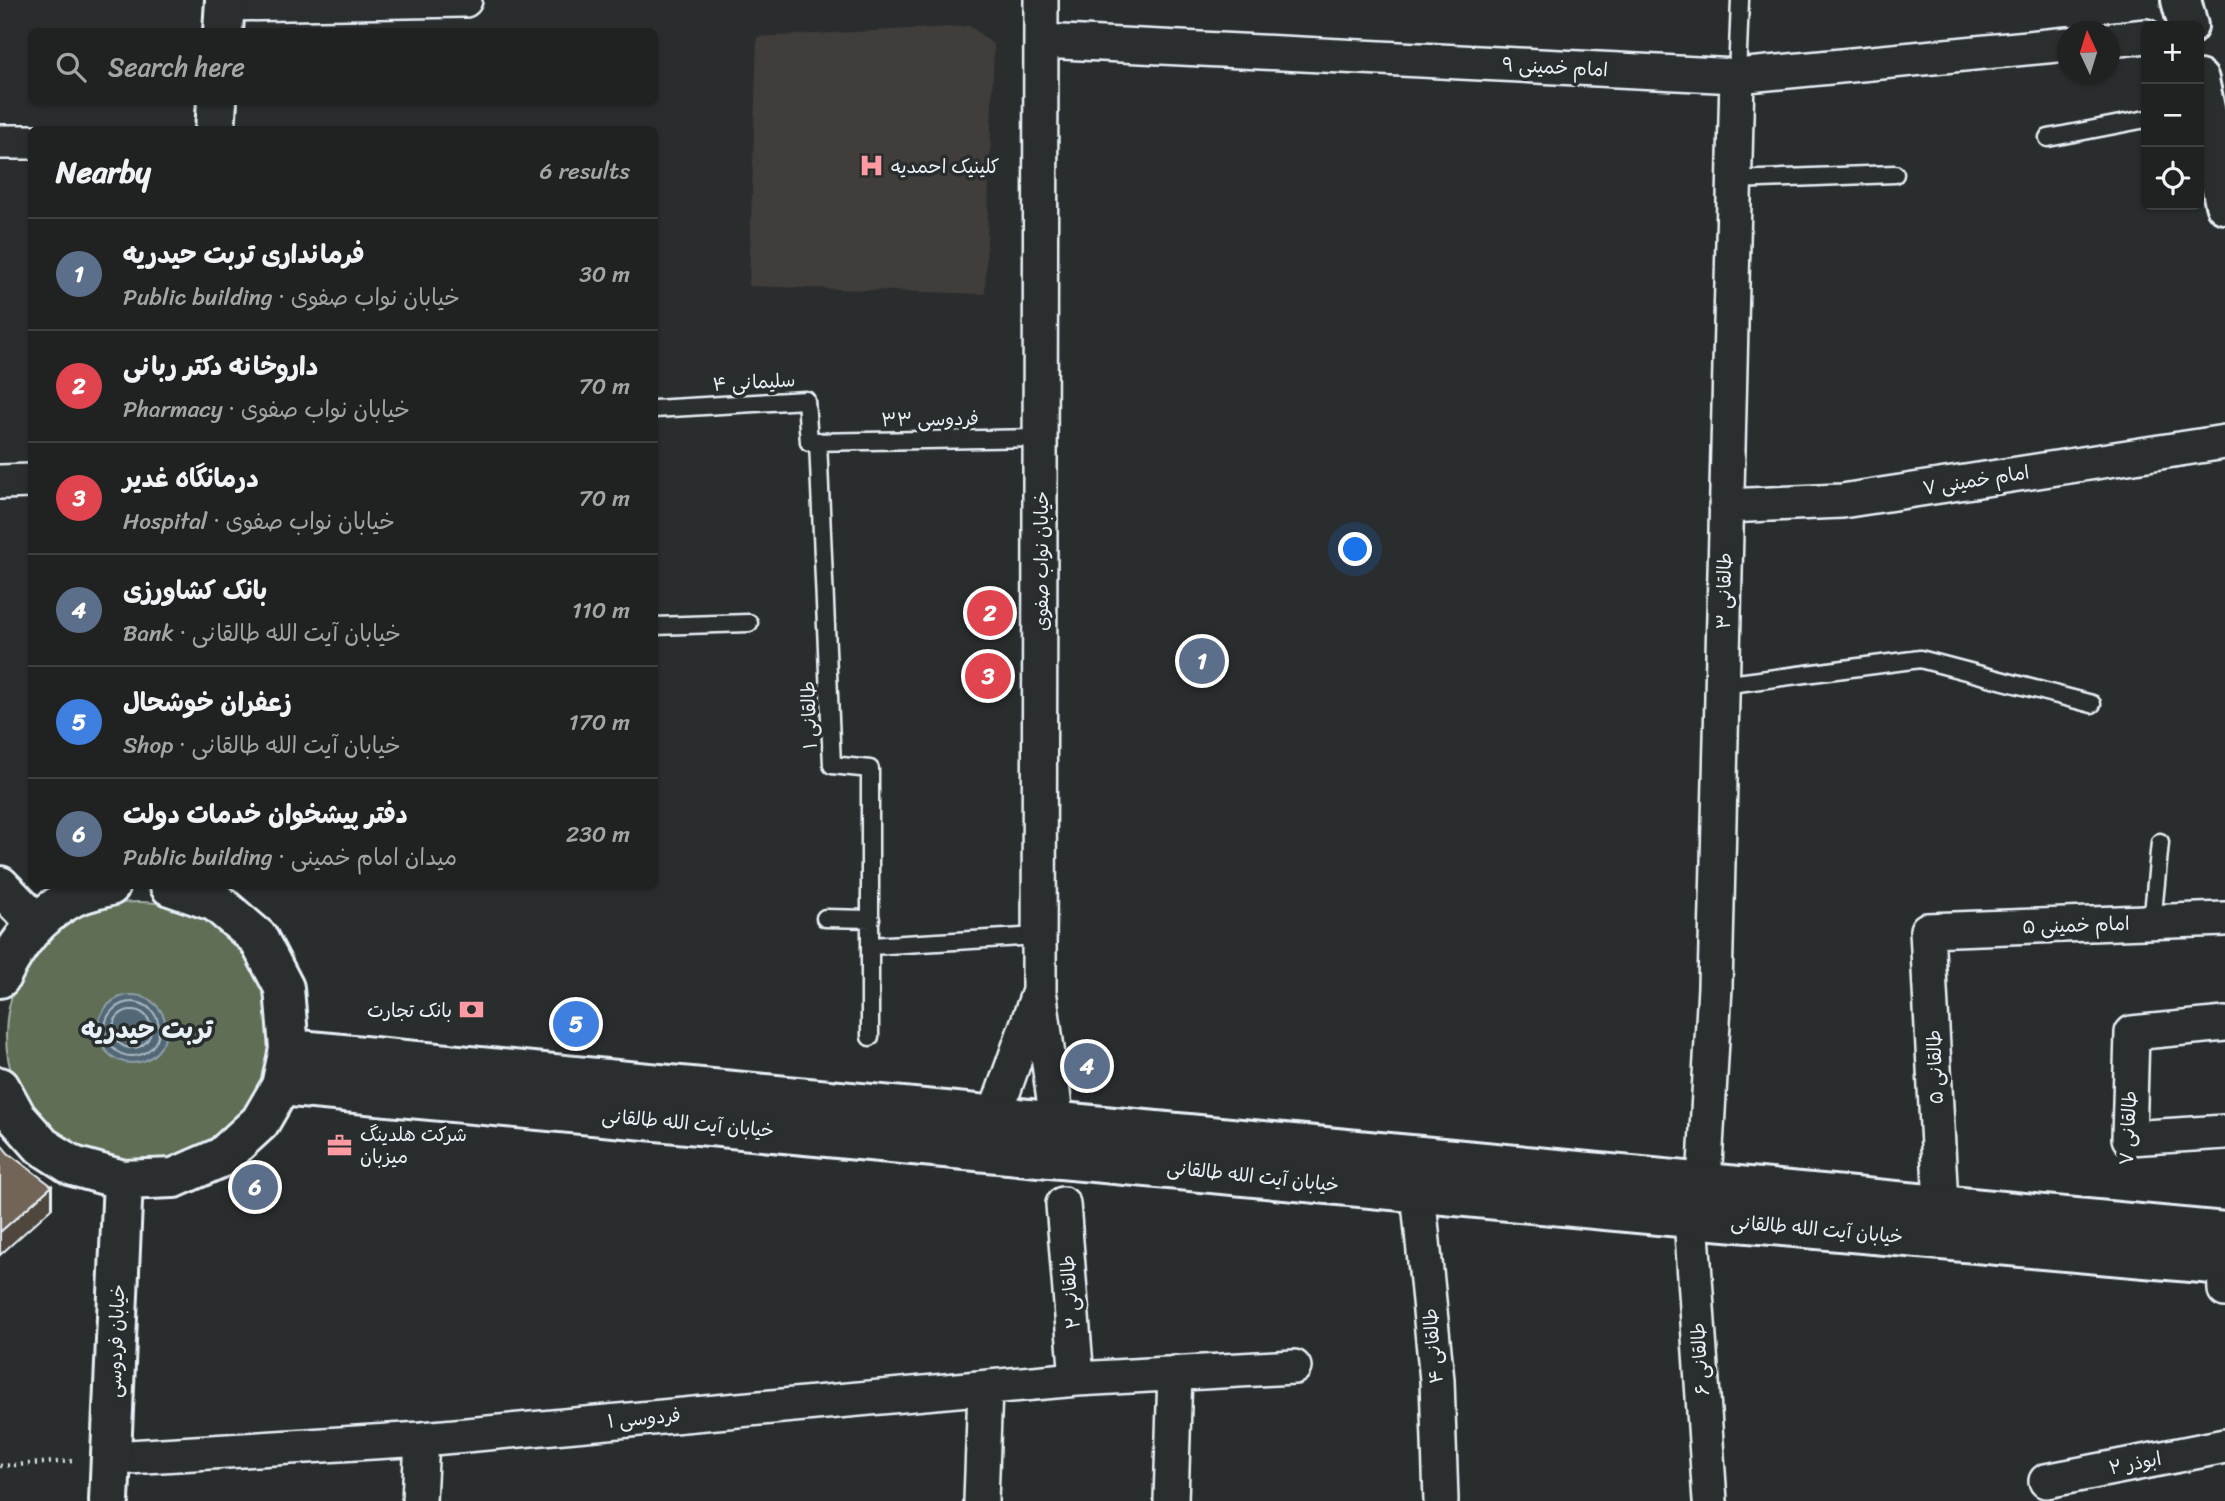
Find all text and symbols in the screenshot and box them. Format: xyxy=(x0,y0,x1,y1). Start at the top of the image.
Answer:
north arrow xyxy=(2057,21,2120,84)
map controls xyxy=(2141,21,2204,210)
button: + xyxy=(2141,21,2204,84)
search box xyxy=(28,28,658,105)
text: Search here xyxy=(108,44,245,90)
icon: search xyxy=(52,48,90,86)
street label: امام خمینی ۹ xyxy=(1501,48,1609,86)
button: − xyxy=(2141,84,2204,147)
text: Nearby xyxy=(56,145,151,199)
button: locate xyxy=(2141,147,2204,210)
place label: کلینیک احمدیه xyxy=(891,150,999,183)
text: 6 results xyxy=(540,151,630,192)
hospital icon: کلینیک احمدیه xyxy=(857,152,885,180)
text: فرمانداری تربت حیدریه xyxy=(123,231,365,277)
text: 1 xyxy=(74,254,84,295)
text: 30 m xyxy=(579,254,630,295)
text: Public building · خیابان نواب صفوی xyxy=(123,277,460,318)
text: داروخانه دکتر ربانی xyxy=(123,343,318,389)
street label: سلیمانی ۴ xyxy=(712,363,796,401)
text: 2 xyxy=(72,366,86,407)
text: 70 m xyxy=(579,366,630,407)
text: Pharmacy · خیابان نواب صفوی xyxy=(123,389,410,430)
street label: فردوسی ۳۳ xyxy=(881,402,979,436)
text: درمانگاه غدیر xyxy=(123,455,259,501)
street label: امام خمینی ۷ xyxy=(1920,455,2032,505)
text: 3 xyxy=(73,478,85,519)
text: 70 m xyxy=(579,478,630,519)
street label: خیابان نواب صفوی xyxy=(1025,491,1058,631)
text: Hospital · خیابان نواب صفوی xyxy=(123,501,395,542)
your location xyxy=(1338,532,1372,566)
street label: طالقانی ۳ xyxy=(1707,552,1741,630)
text: بانک کشاورزی xyxy=(123,567,267,613)
pin: 2 xyxy=(967,587,1013,639)
text: 4 xyxy=(72,590,86,631)
text: 110 m xyxy=(572,590,630,631)
text: Bank · خیابان آیت الله طالقانی xyxy=(123,613,401,654)
pin: 1 xyxy=(1179,635,1225,687)
pin: 3 xyxy=(965,650,1011,702)
text: زعفران خوشحال xyxy=(123,679,292,725)
street label: طالقانی ۱ xyxy=(791,680,827,750)
text: 5 xyxy=(72,702,86,743)
text: 170 m xyxy=(569,702,630,743)
text: Shop · خیابان آیت الله طالقانی xyxy=(123,725,401,766)
text: دفتر پیشخوان خدمات دولت xyxy=(123,791,408,837)
text: 6 xyxy=(72,814,86,855)
text: 230 m xyxy=(566,814,630,855)
text: Public building · میدان امام خمینی xyxy=(123,837,457,878)
street label: امام خمینی ۵ xyxy=(2022,907,2130,943)
place label: بانک تجارت xyxy=(367,994,452,1027)
bank icon: بانک تجارت xyxy=(458,996,486,1024)
pin: 5 xyxy=(553,998,599,1050)
district label: تربت حیدریه xyxy=(81,1006,214,1052)
street label: طالقانی ۵ xyxy=(1917,1029,1953,1105)
pin: 4 xyxy=(1064,1040,1110,1092)
street label: طالقانی ۷ xyxy=(2110,1090,2146,1166)
street label: خیابان آیت الله طالقانی xyxy=(600,1099,776,1147)
place label: شرکت هلدینگ میزبان xyxy=(360,1118,467,1173)
office icon: شرکت هلدینگ میزبان xyxy=(326,1131,354,1159)
street label: خیابان آیت الله طالقانی xyxy=(1165,1151,1341,1201)
pin: 6 xyxy=(232,1161,278,1213)
street label: خیابان آیت الله طالقانی xyxy=(1729,1205,1905,1253)
street label: طالقانی ۲ xyxy=(1050,1254,1090,1330)
street label: خیابان فردوسی xyxy=(98,1284,134,1398)
street label: طالقانی ۴ xyxy=(1413,1307,1453,1385)
street label: طالقانی ۶ xyxy=(1681,1321,1719,1397)
street label: فردوسی ۱ xyxy=(606,1398,682,1438)
street label: ابوذر ۲ xyxy=(2106,1442,2164,1484)

